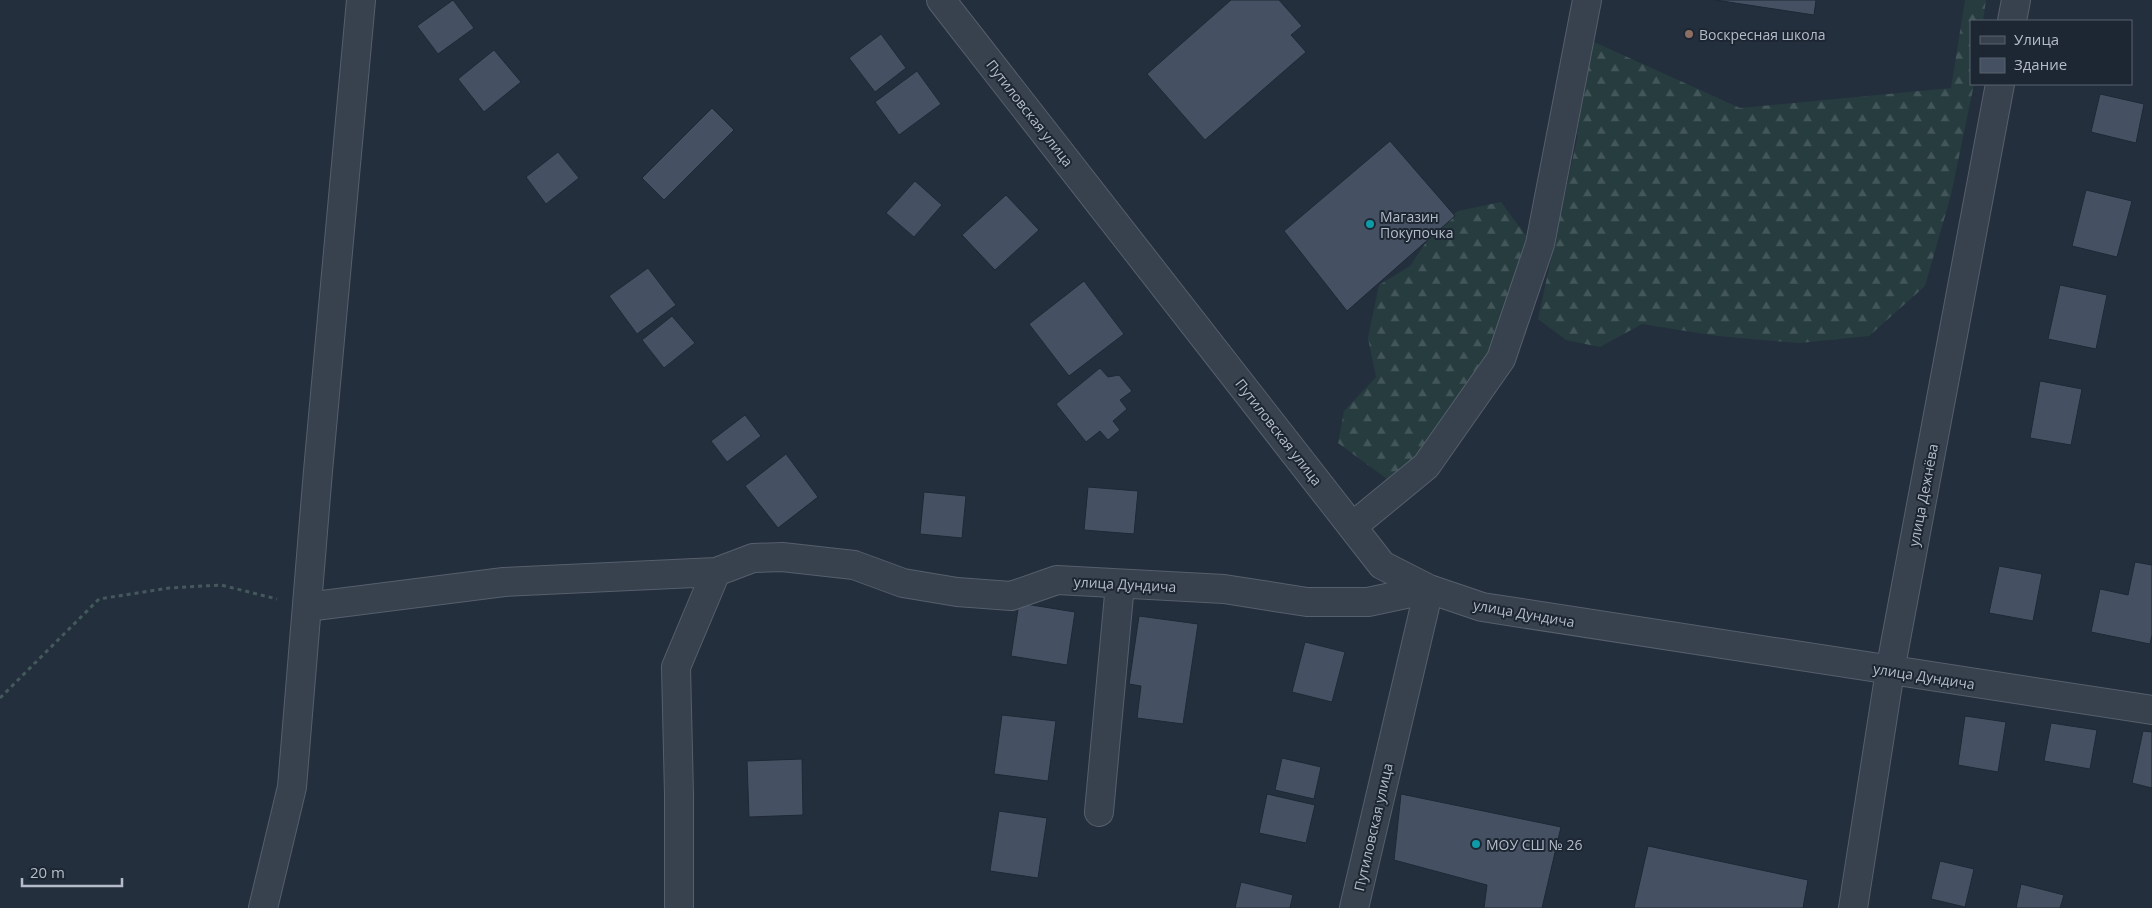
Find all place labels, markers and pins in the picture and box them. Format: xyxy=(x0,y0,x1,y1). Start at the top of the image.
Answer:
place label: Воскресная школа xyxy=(1699,25,1825,44)
marker: Воскресная школа xyxy=(1683,28,1695,40)
place label: Магазин Покупочка xyxy=(1380,207,1453,242)
marker: Магазин Покупочка xyxy=(1364,218,1376,230)
place label: МОУ СШ № 26 xyxy=(1486,835,1583,854)
marker: МОУ СШ № 26 xyxy=(1470,838,1482,850)

